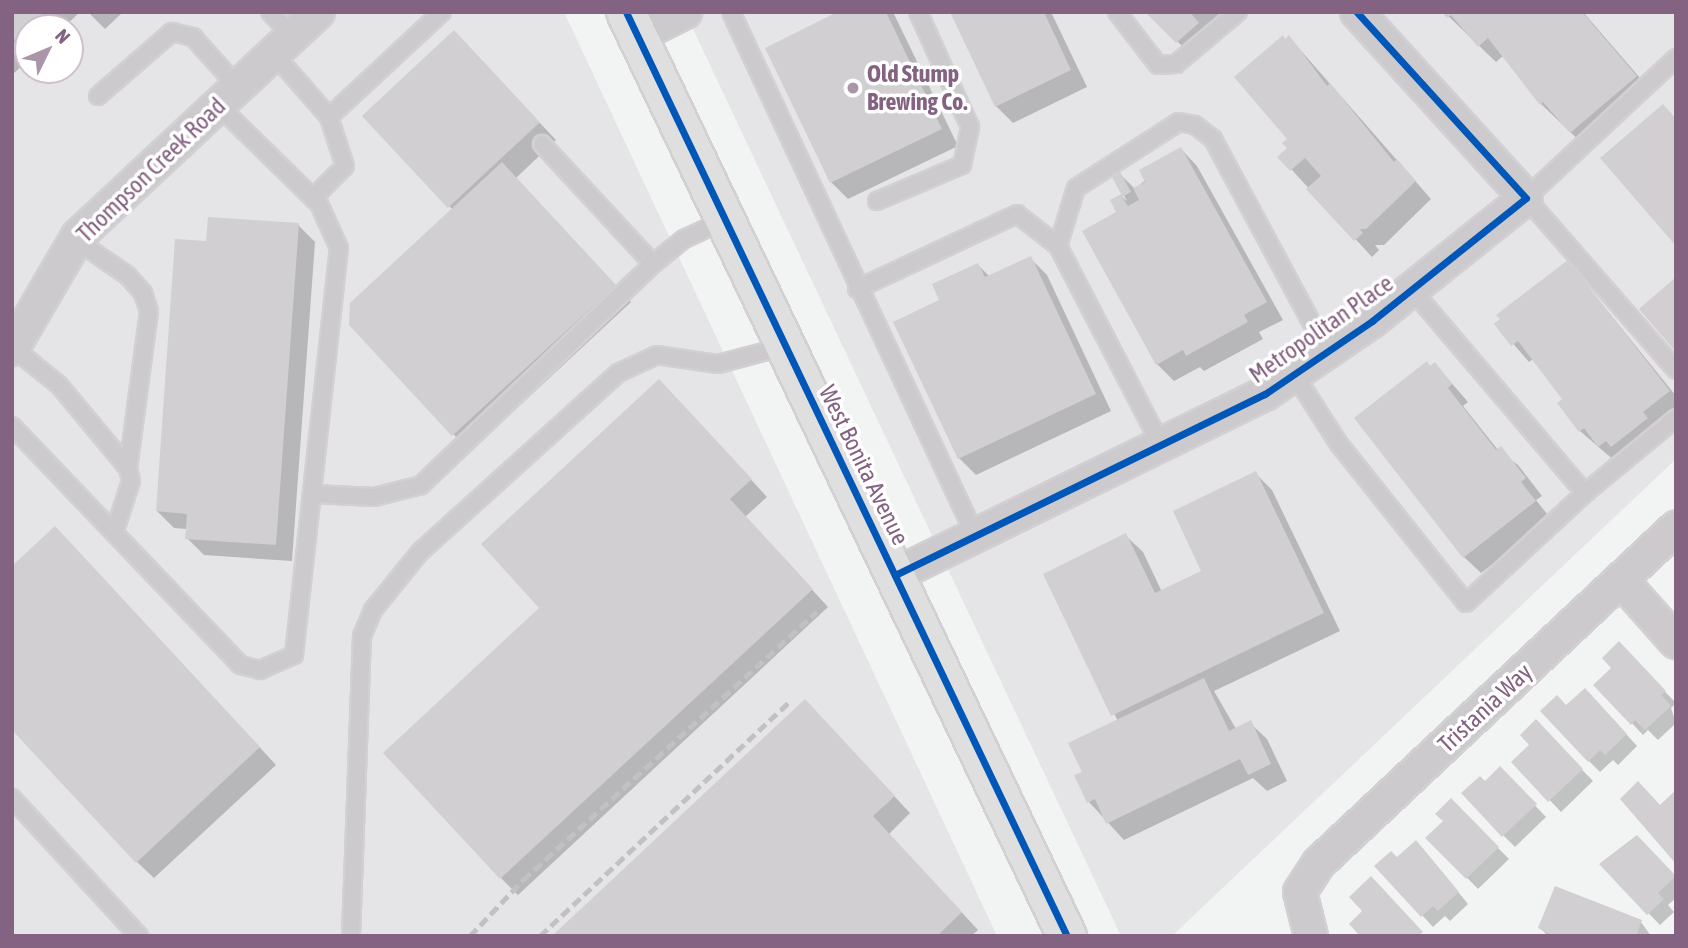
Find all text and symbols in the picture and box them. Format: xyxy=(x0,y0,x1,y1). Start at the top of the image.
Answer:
north arrow xyxy=(14,14,84,84)
text: N xyxy=(51,24,75,48)
place label: Old Stump Brewing Co. xyxy=(867,60,968,116)
marker: Old Stump Brewing Co. xyxy=(845,80,861,96)
street label: Thompson Creek Road xyxy=(71,92,231,248)
street label: Metropolitan Place xyxy=(1244,269,1398,389)
street label: West Bonita Avenue xyxy=(813,381,915,549)
street label: Tristania Way xyxy=(1432,657,1538,759)

